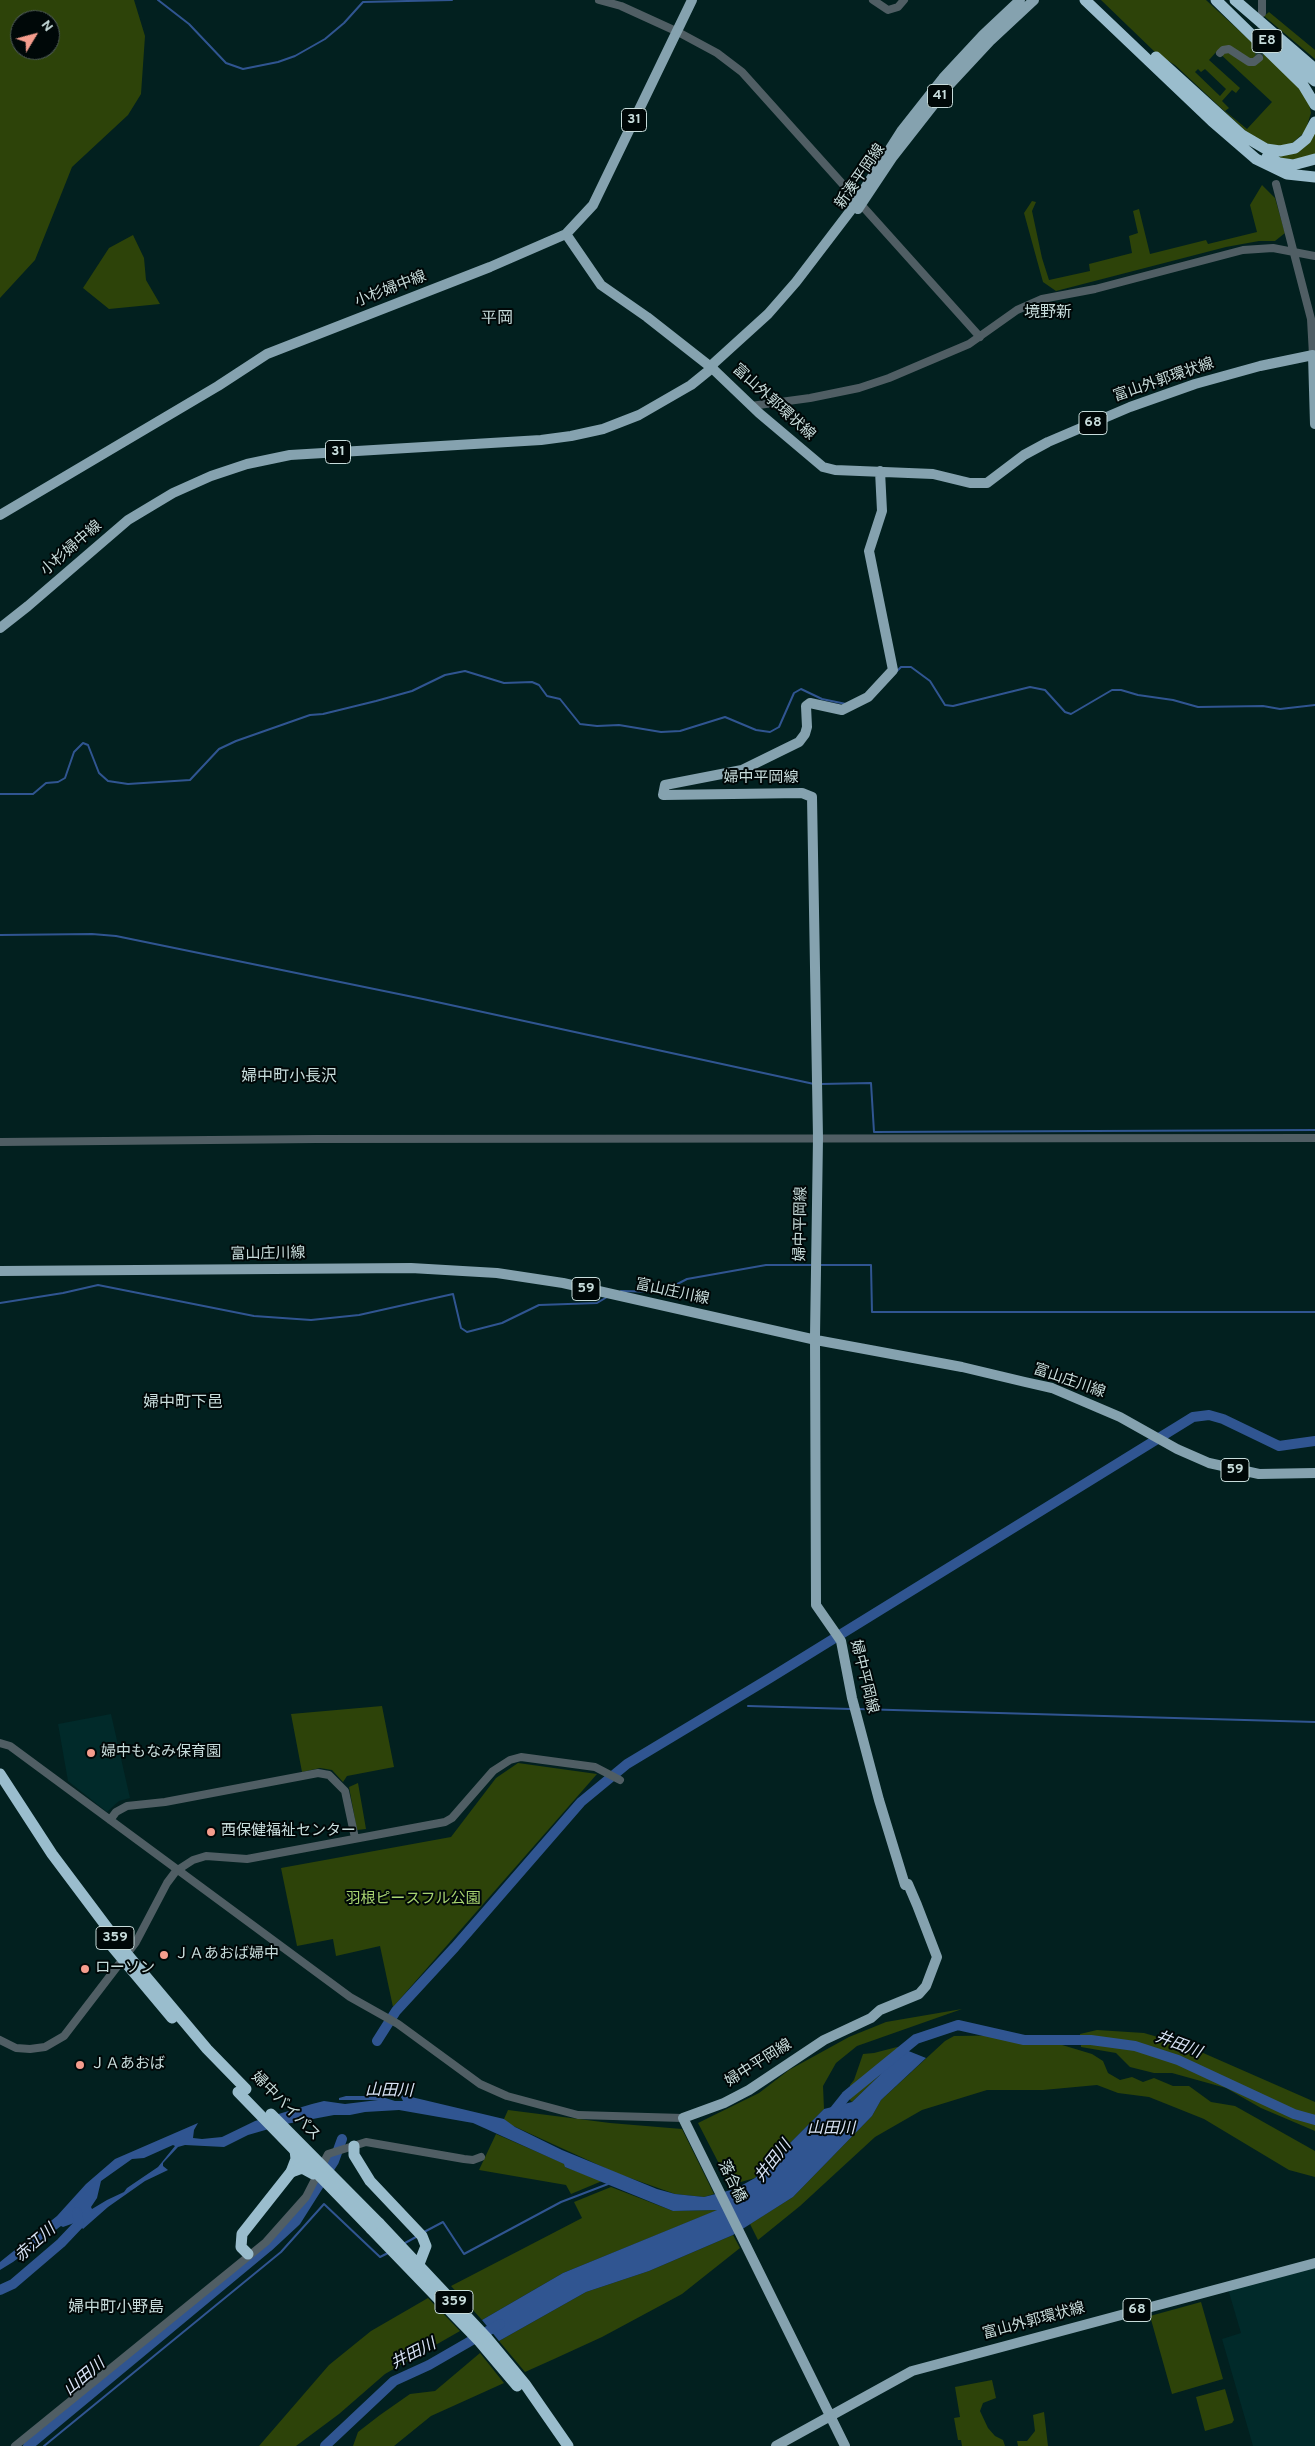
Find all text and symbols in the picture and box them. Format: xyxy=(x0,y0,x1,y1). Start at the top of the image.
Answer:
north arrow xyxy=(10,10,60,60)
text: N xyxy=(37,17,56,35)
road number: E8 xyxy=(1252,29,1282,52)
road number: 41 xyxy=(928,84,952,108)
road number: 31 xyxy=(622,108,646,132)
street label: 新湊平岡線 xyxy=(832,141,890,213)
street label: 小杉婦中線 xyxy=(353,268,429,312)
district label: 境野新 xyxy=(1024,304,1072,324)
district label: 平岡 xyxy=(481,310,513,330)
street label: 富山外郭環状線 xyxy=(1111,355,1217,407)
street label: 富山外郭環状線 xyxy=(728,361,818,445)
road number: 68 xyxy=(1079,412,1107,434)
road number: 31 xyxy=(326,441,350,464)
street label: 小杉婦中線 xyxy=(38,518,106,580)
street label: 婦中平岡線 xyxy=(724,770,798,788)
district label: 婦中町小長沢 xyxy=(241,1068,337,1088)
street label: 婦中平岡線 xyxy=(792,1186,812,1262)
street label: 富山庄川線 xyxy=(230,1245,306,1265)
street label: 富山庄川線 xyxy=(633,1276,711,1310)
road number: 59 xyxy=(572,1278,600,1300)
street label: 富山庄川線 xyxy=(1031,1361,1107,1403)
district label: 婦中町下邑 xyxy=(143,1394,223,1414)
road number: 59 xyxy=(1221,1458,1249,1482)
street label: 婦中平岡線 xyxy=(845,1638,881,1716)
place label: 婦中もなみ保育園 xyxy=(101,1744,221,1762)
marker: 婦中もなみ保育園 xyxy=(85,1747,97,1759)
place label: 西保健福祉センター xyxy=(221,1823,356,1841)
marker: 西保健福祉センター xyxy=(205,1826,217,1838)
park label: 羽根ピースフル公園 xyxy=(346,1891,480,1909)
road number: 359 xyxy=(96,1926,134,1950)
place label: ＪＡあおば婦中 xyxy=(174,1946,279,1964)
marker: ＪＡあおば婦中 xyxy=(158,1949,170,1961)
place label: ローソン xyxy=(95,1960,155,1978)
marker: ローソン xyxy=(79,1963,91,1975)
water label: 井田川 xyxy=(1152,2028,1204,2064)
street label: 婦中平岡線 xyxy=(722,2036,796,2092)
place label: ＪＡあおば xyxy=(90,2056,165,2074)
marker: ＪＡあおば xyxy=(74,2059,86,2071)
street label: 婦中バイパス xyxy=(247,2069,323,2145)
water label: 山田川 xyxy=(365,2082,413,2102)
water label: 山田川 xyxy=(807,2120,855,2140)
water label: 井田川 xyxy=(752,2137,796,2187)
street label: 落合橋 xyxy=(713,2158,749,2206)
water label: 赤江川 xyxy=(12,2221,60,2267)
road number: 359 xyxy=(435,2290,473,2314)
road number: 68 xyxy=(1123,2298,1151,2322)
district label: 婦中町小野島 xyxy=(68,2299,164,2319)
street label: 富山外郭環状線 xyxy=(981,2300,1087,2344)
water label: 井田川 xyxy=(388,2336,440,2374)
water label: 山田川 xyxy=(60,2355,110,2401)

